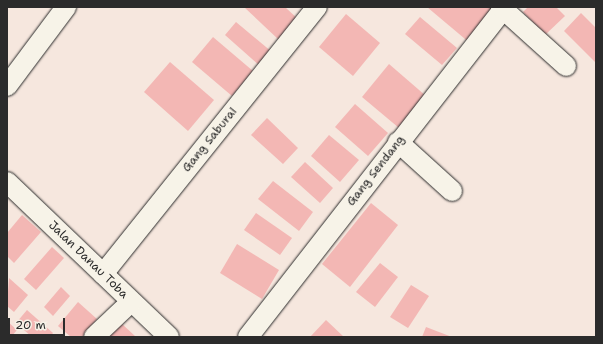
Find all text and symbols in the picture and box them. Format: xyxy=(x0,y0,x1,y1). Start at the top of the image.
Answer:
street label: Gang Saburai xyxy=(180,105,240,175)
street label: Gang Sendang xyxy=(344,133,408,209)
street label: Jalan Danau Toba xyxy=(45,218,131,302)
scale bar xyxy=(10,310,67,336)
text: 20 m xyxy=(15,317,46,333)

